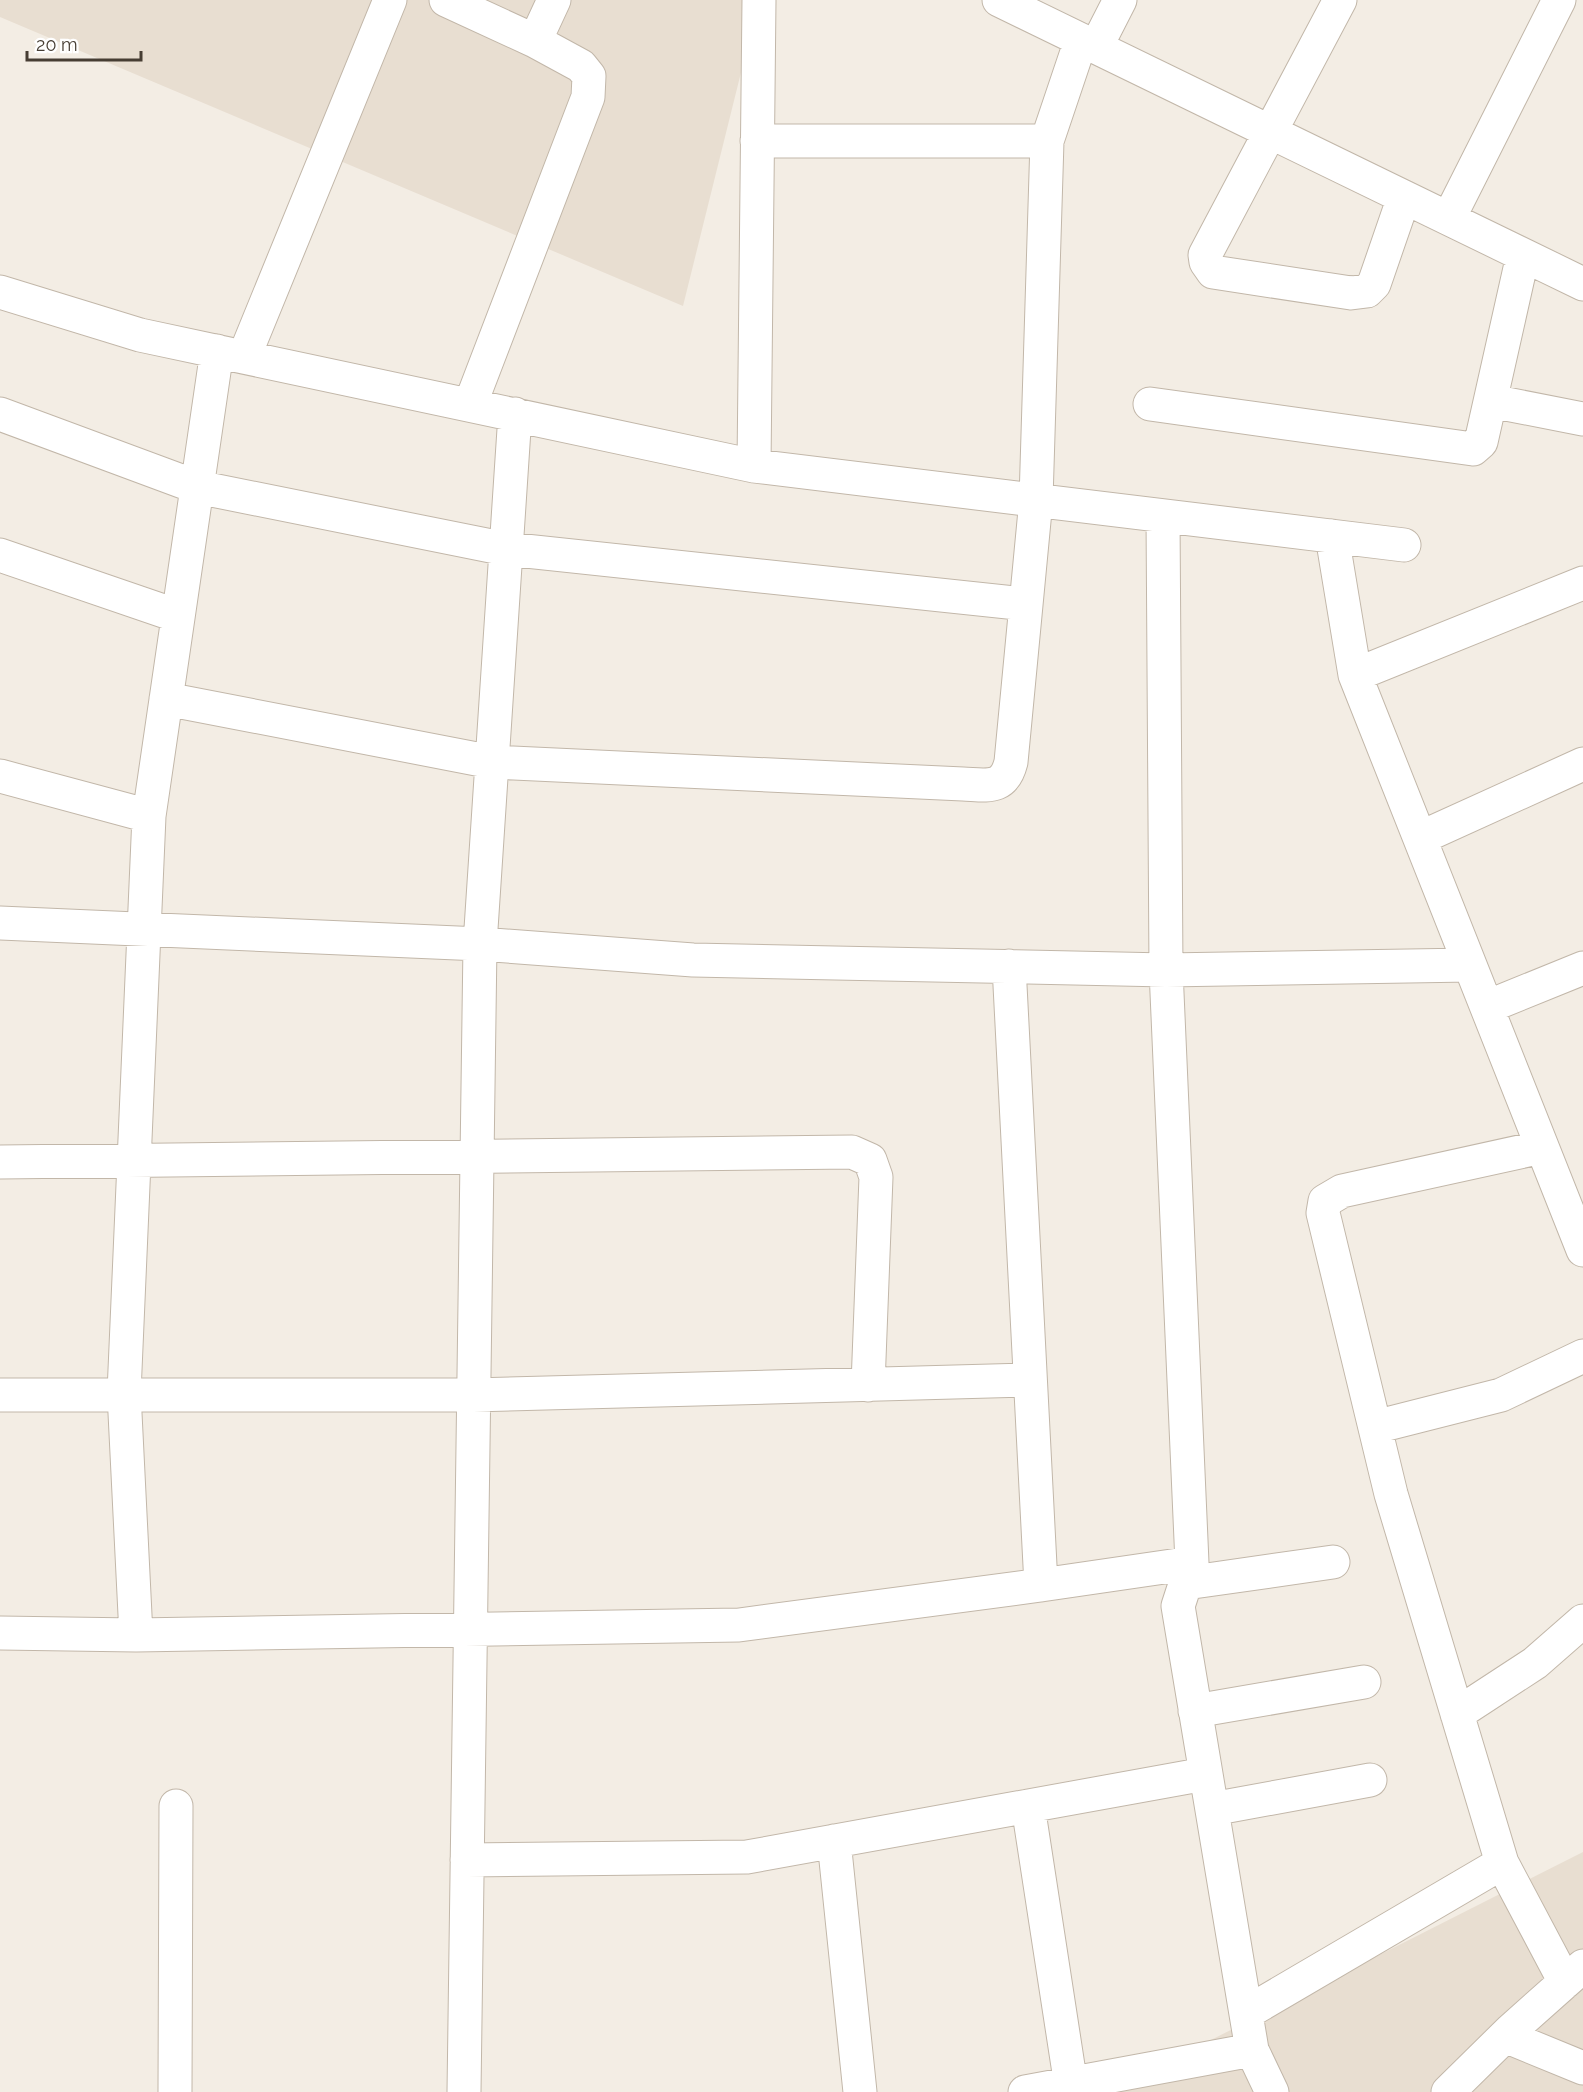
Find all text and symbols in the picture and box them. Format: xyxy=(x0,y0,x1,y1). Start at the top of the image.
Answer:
scale bar xyxy=(27,24,141,62)
text: 20 m xyxy=(36,34,78,55)

